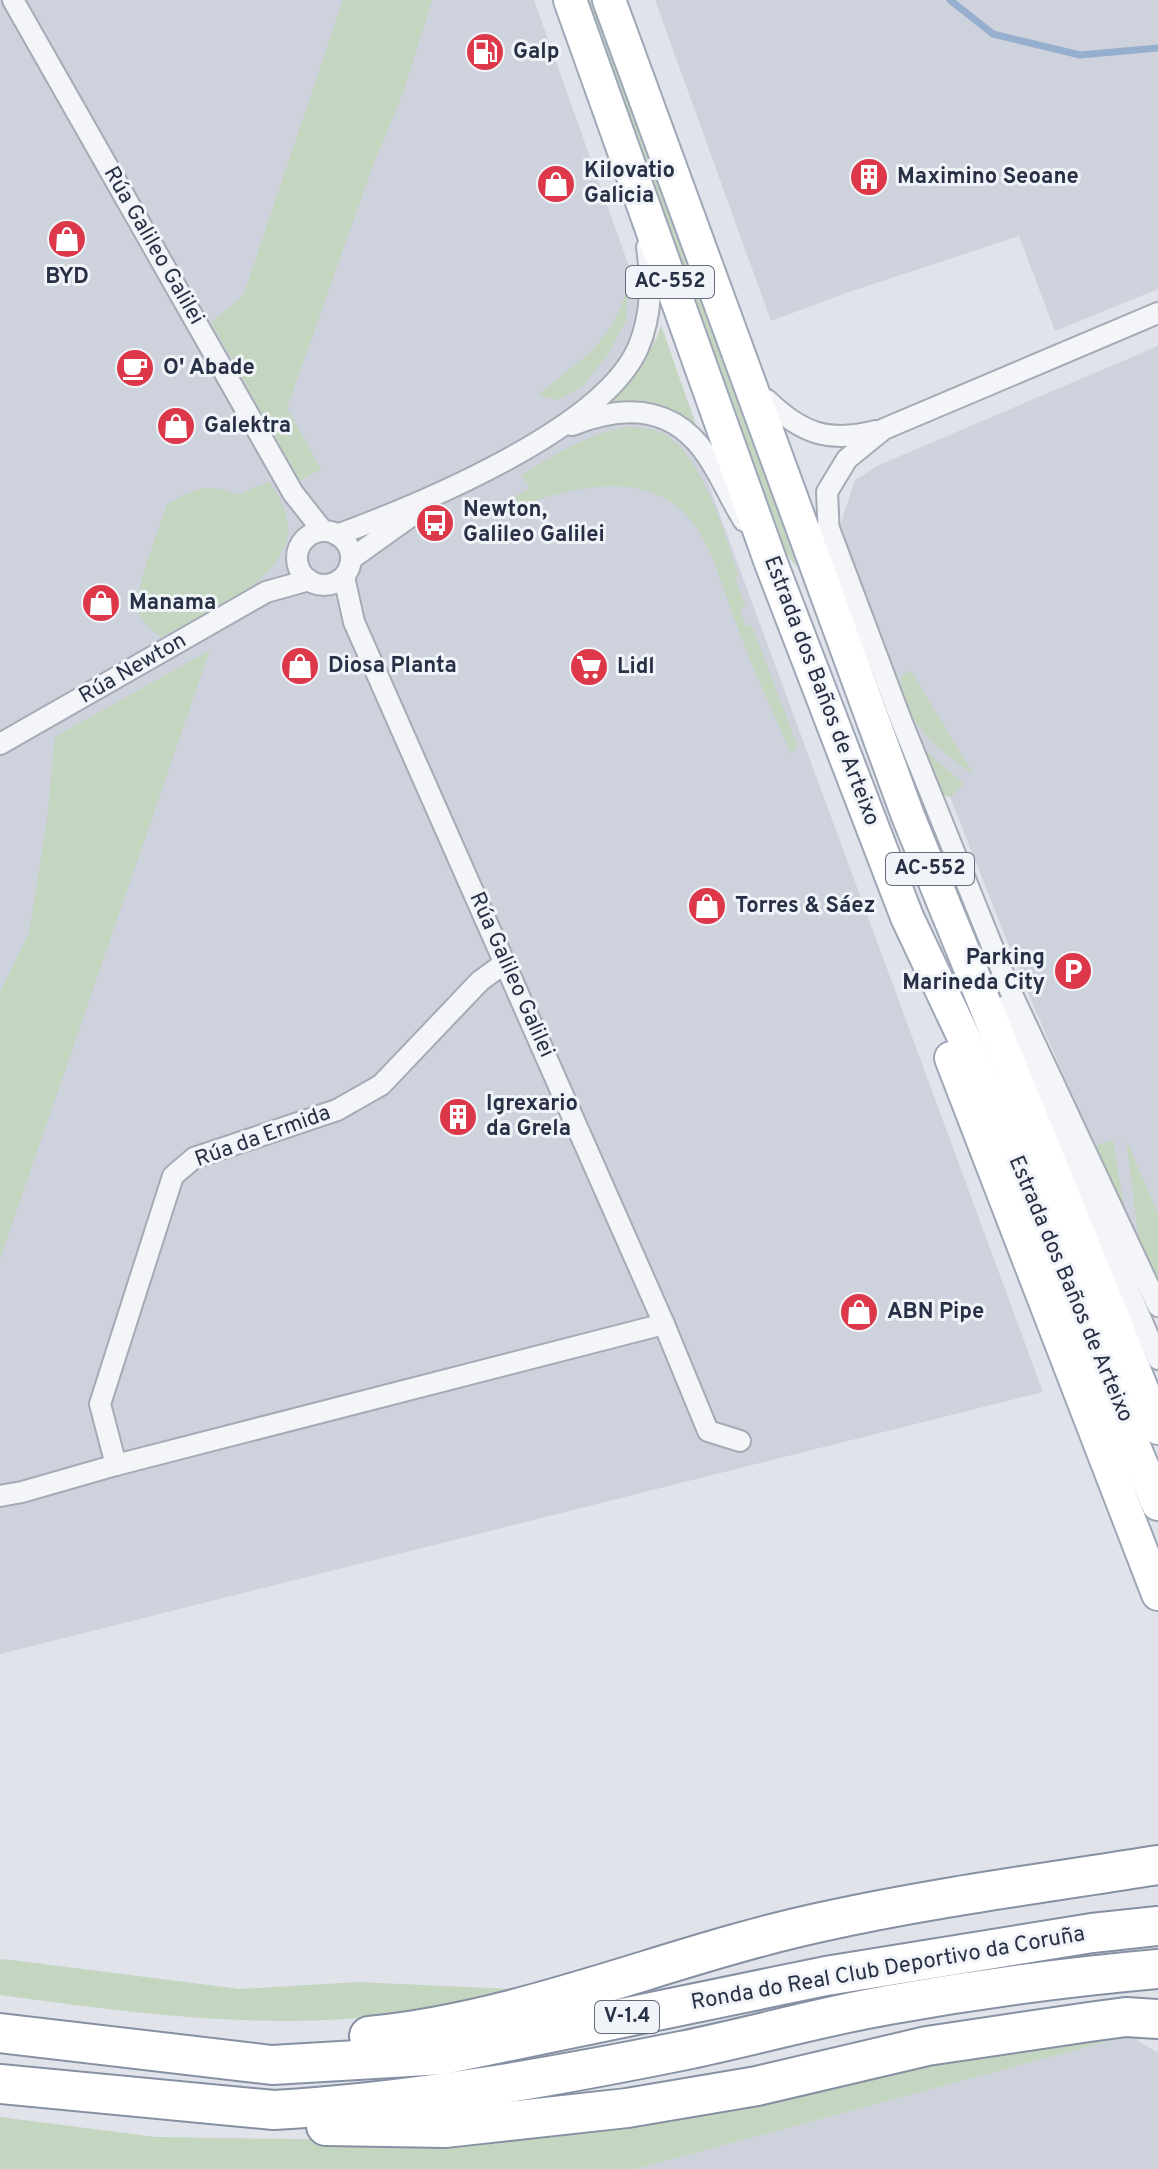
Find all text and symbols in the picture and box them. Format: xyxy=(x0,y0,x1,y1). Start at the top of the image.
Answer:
fuel station icon: Galp xyxy=(464,31,506,73)
place label: Galp xyxy=(513,39,559,66)
building icon: Maximino Seoane xyxy=(848,156,890,198)
place label: Kilovatio Galicia xyxy=(584,158,675,210)
street label: Rúa Galileo Galilei xyxy=(97,162,209,330)
shop icon: Kilovatio Galicia xyxy=(535,163,577,205)
place label: Maximino Seoane xyxy=(897,164,1079,191)
shop icon: BYD xyxy=(46,218,88,260)
place label: BYD xyxy=(45,264,89,291)
road number: AC-552 xyxy=(626,266,714,298)
cafe icon: O' Abade xyxy=(114,347,156,389)
place label: O' Abade xyxy=(163,355,255,382)
shop icon: Galektra xyxy=(155,405,197,447)
place label: Galektra xyxy=(204,413,291,440)
place label: Newton, Galileo Galilei xyxy=(463,497,605,549)
bus stop icon: Newton, Galileo Galilei xyxy=(414,502,456,544)
street label: Estrada dos Baños de Arteixo xyxy=(757,552,885,830)
shop icon: Manama xyxy=(80,582,122,624)
place label: Manama xyxy=(129,590,216,617)
street label: Rúa Newton xyxy=(75,627,191,711)
shop icon: Diosa Planta xyxy=(279,645,321,687)
supermarket icon: Lidl xyxy=(568,646,610,688)
place label: Diosa Planta xyxy=(328,653,457,680)
place label: Lidl xyxy=(617,654,655,681)
road number: AC-552 xyxy=(886,853,974,885)
shop icon: Torres & Sáez xyxy=(686,885,728,927)
street label: Rúa Galileo Galilei xyxy=(462,888,560,1062)
place label: Torres & Sáez xyxy=(735,893,875,920)
place label: Parking Marineda City xyxy=(902,945,1045,997)
parking icon: Parking Marineda City xyxy=(1052,950,1094,992)
place label: Igrexario da Grela xyxy=(486,1091,578,1143)
building icon: Igrexario da Grela xyxy=(437,1096,479,1138)
street label: Rúa da Ermida xyxy=(192,1100,334,1174)
street label: Estrada dos Baños de Arteixo xyxy=(1002,1152,1138,1426)
shop icon: ABN Pipe xyxy=(838,1291,880,1333)
place label: ABN Pipe xyxy=(887,1299,984,1326)
street label: Ronda do Real Club Deportivo da Coruña xyxy=(689,1921,1087,2017)
road number: V-1.4 xyxy=(595,2001,659,2033)

